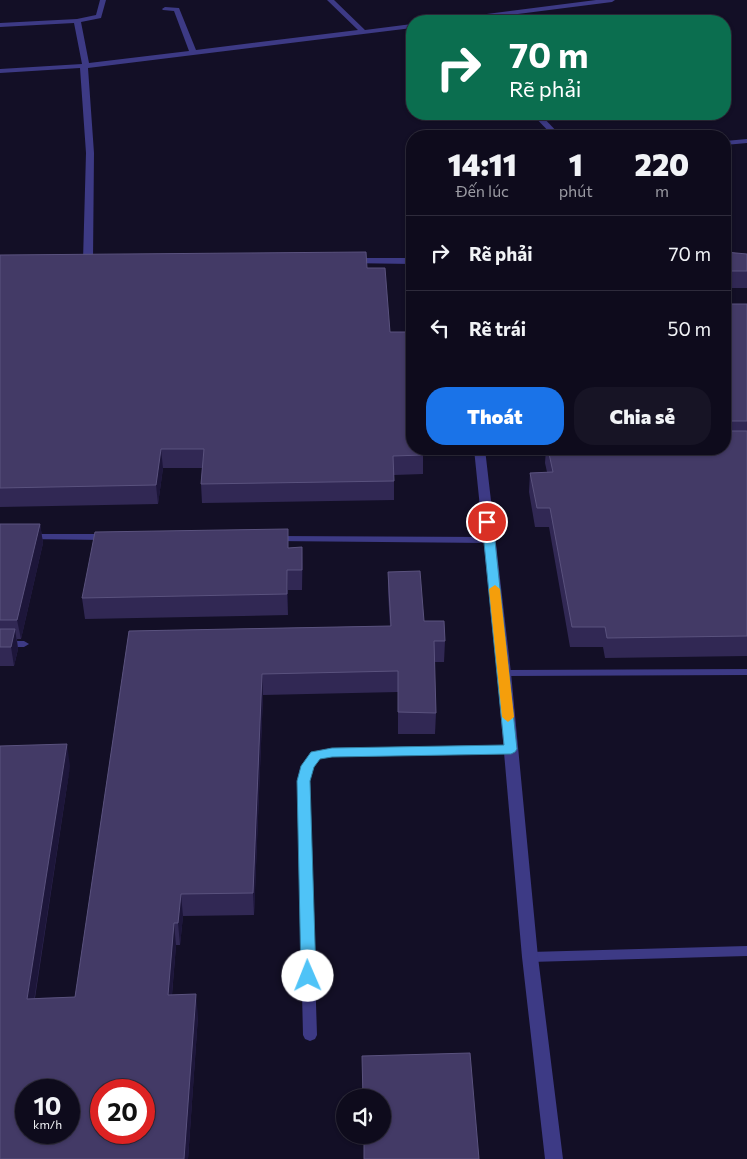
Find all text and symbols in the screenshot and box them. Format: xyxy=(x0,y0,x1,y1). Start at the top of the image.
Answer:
text: 70 m xyxy=(509,32,589,75)
icon: right xyxy=(426,35,491,100)
text: Rẽ phải xyxy=(509,75,582,102)
text: 14:11 xyxy=(448,145,517,182)
text: 1 xyxy=(569,145,583,182)
text: 220 xyxy=(635,145,689,182)
text: Đến lúc xyxy=(456,181,509,200)
text: phút xyxy=(559,181,593,200)
text: m xyxy=(655,181,669,200)
icon: right xyxy=(426,239,454,267)
text: Rẽ phải xyxy=(469,242,533,265)
text: 70 m xyxy=(668,242,711,265)
icon: left xyxy=(426,314,454,342)
text: Rẽ trái xyxy=(469,317,526,340)
text: 50 m xyxy=(667,317,711,340)
button: Thoát xyxy=(426,387,564,445)
button: Chia sẻ xyxy=(574,387,711,445)
pin xyxy=(466,501,508,543)
icon: arrive xyxy=(473,508,501,536)
position arrow xyxy=(281,949,333,1001)
speed limit sign: 20 xyxy=(90,1079,155,1144)
map controls xyxy=(336,1089,391,1144)
button: sound xyxy=(336,1089,391,1144)
text: 10 xyxy=(34,1090,61,1120)
text: km/h xyxy=(33,1117,62,1131)

